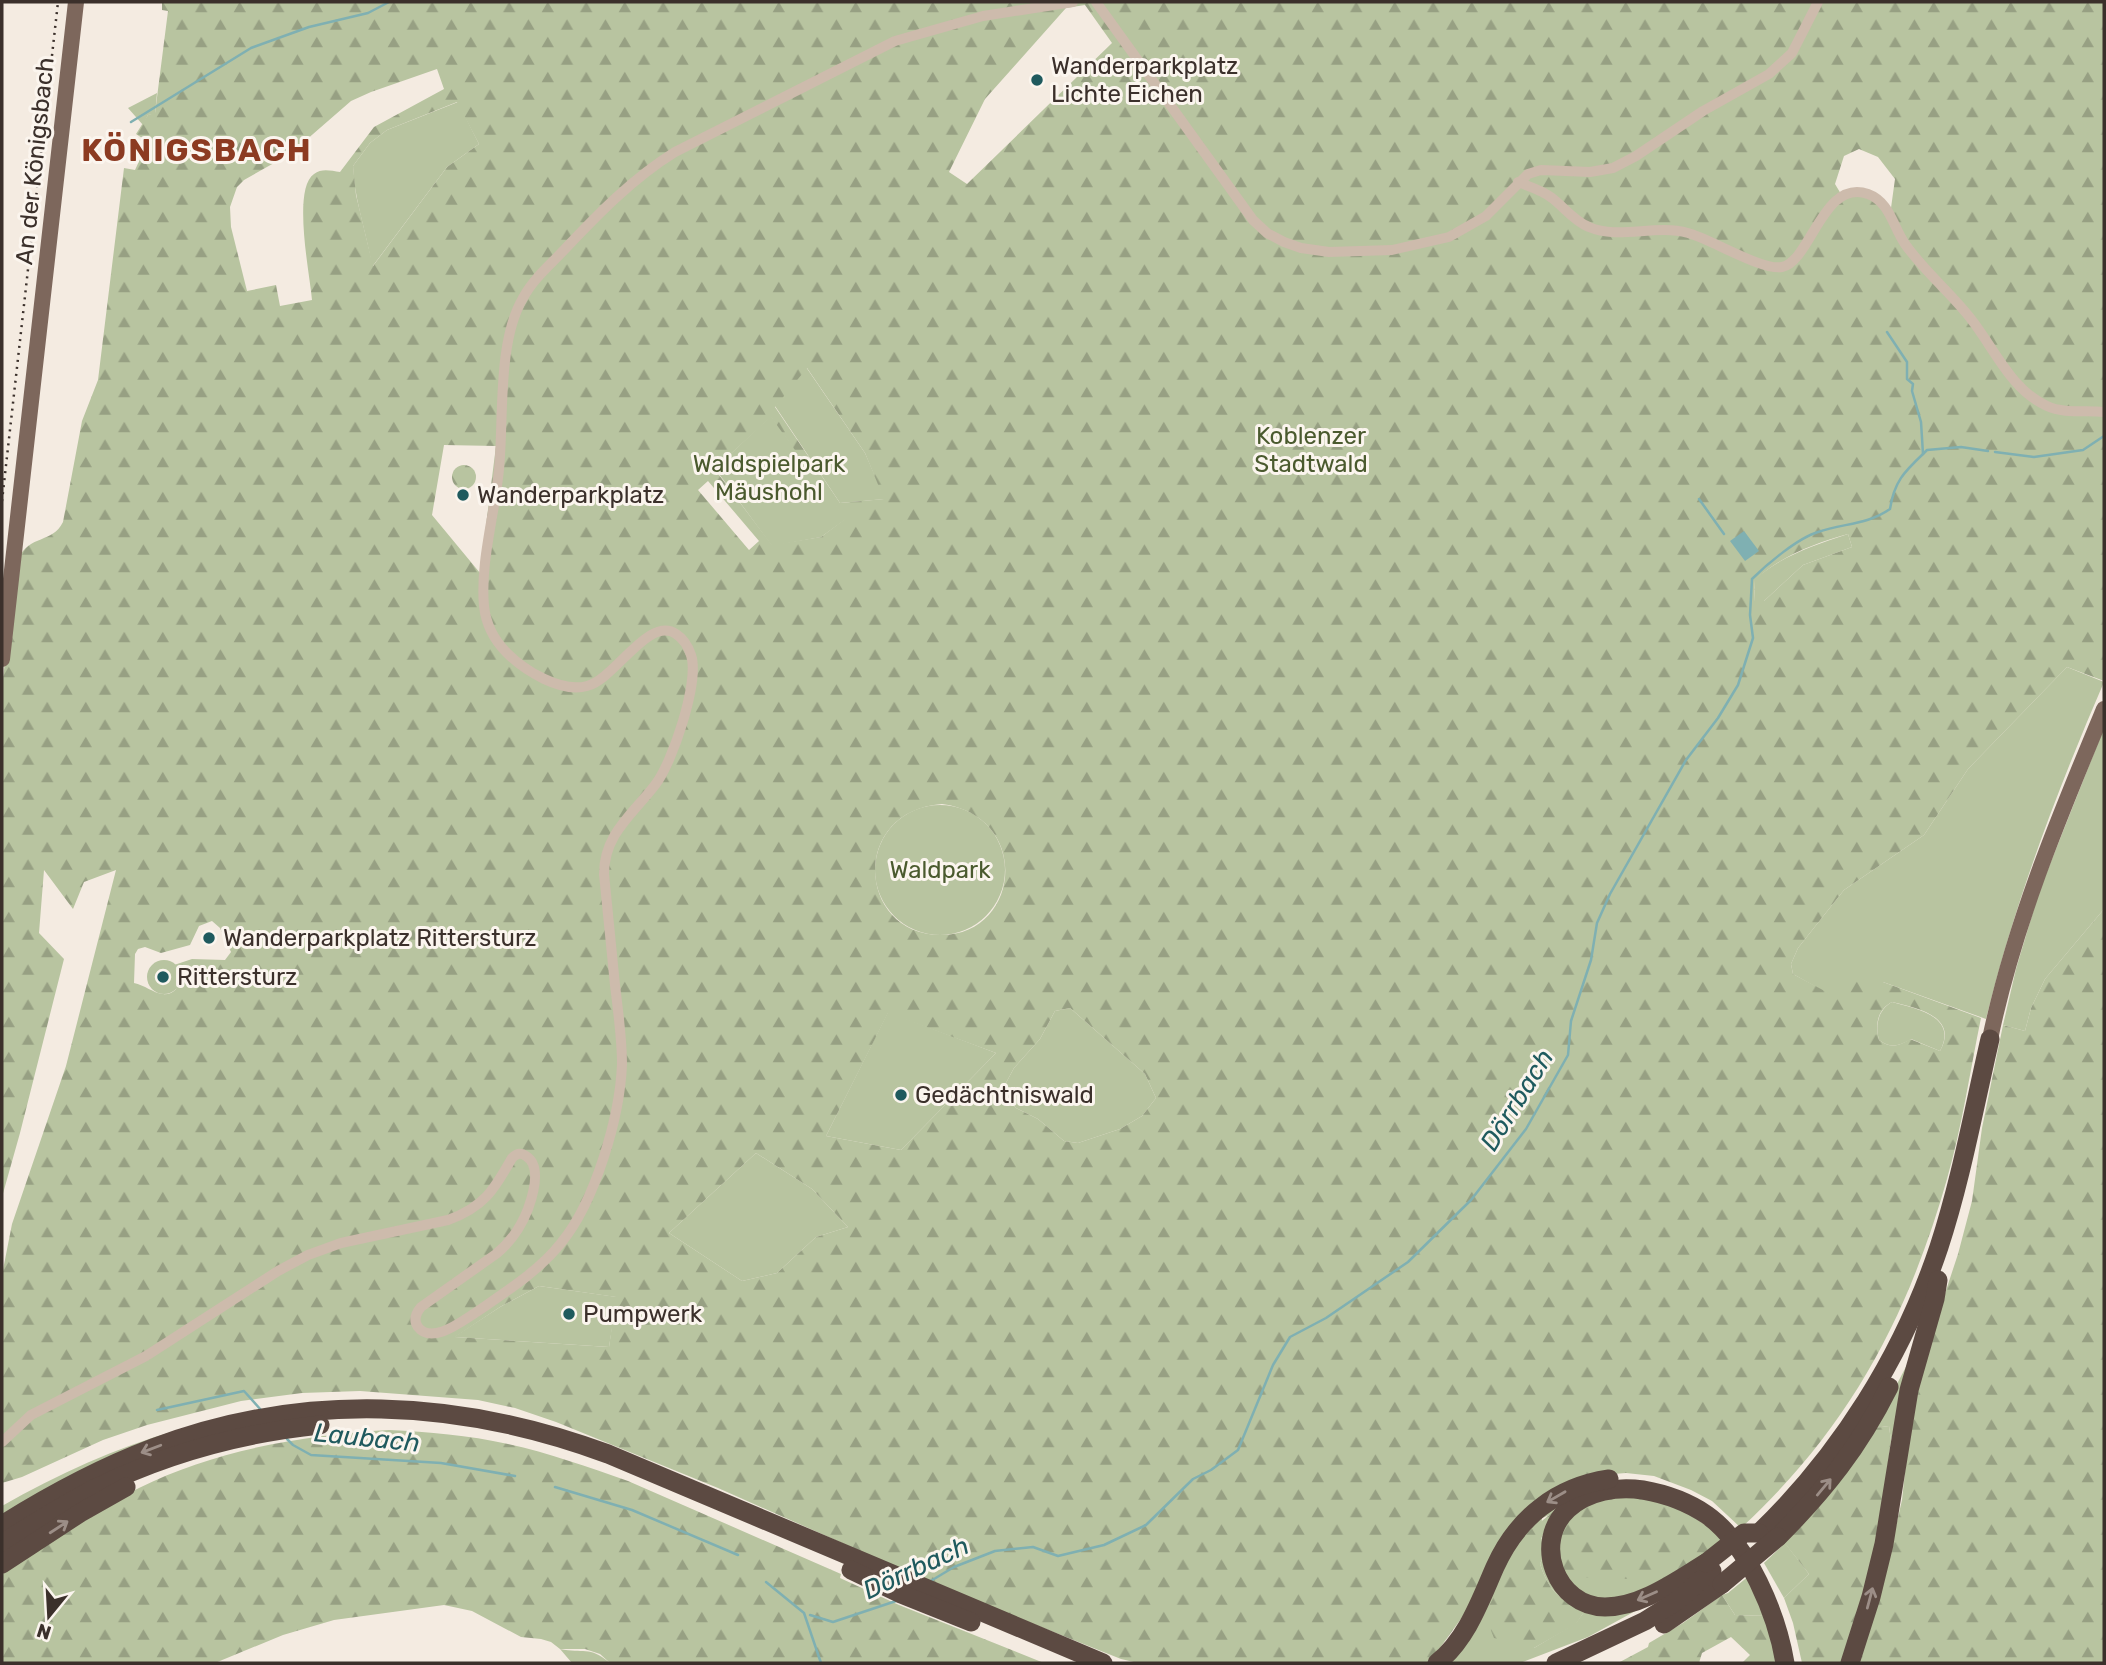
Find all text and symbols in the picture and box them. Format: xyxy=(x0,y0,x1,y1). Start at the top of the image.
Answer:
place label: Wanderparkplatz Lichte Eichen xyxy=(1051,52,1238,108)
street label: An der Königsbach xyxy=(10,56,60,266)
marker: Wanderparkplatz Lichte Eichen xyxy=(1029,72,1045,88)
district label: KÖNIGSBACH xyxy=(81,131,313,169)
park label: Koblenzer Stadtwald xyxy=(1254,422,1368,478)
park label: Waldspielpark Mäushohl xyxy=(693,450,846,506)
place label: Wanderparkplatz xyxy=(477,481,664,509)
marker: Wanderparkplatz xyxy=(455,487,471,503)
park label: Waldpark xyxy=(889,856,991,884)
place label: Wanderparkplatz Rittersturz xyxy=(223,924,536,952)
marker: Wanderparkplatz Rittersturz xyxy=(201,930,217,946)
place label: Rittersturz xyxy=(177,963,297,991)
marker: Rittersturz xyxy=(155,969,171,985)
water label: Dörrbach xyxy=(1474,1044,1560,1156)
place label: Gedächtniswald xyxy=(915,1081,1094,1109)
marker: Gedächtniswald xyxy=(893,1087,909,1103)
place label: Pumpwerk xyxy=(583,1300,703,1328)
marker: Pumpwerk xyxy=(561,1306,577,1322)
water label: Laubach xyxy=(313,1417,421,1459)
one-way arrow xyxy=(140,1444,162,1457)
one-way arrow xyxy=(1816,1479,1832,1497)
one-way arrow xyxy=(1546,1490,1566,1504)
one-way arrow xyxy=(49,1520,68,1534)
water label: Dörrbach xyxy=(858,1530,974,1606)
north arrow xyxy=(14,1581,84,1651)
one-way arrow xyxy=(1864,1587,1877,1610)
one-way arrow xyxy=(1636,1590,1658,1603)
text: N xyxy=(34,1619,54,1645)

